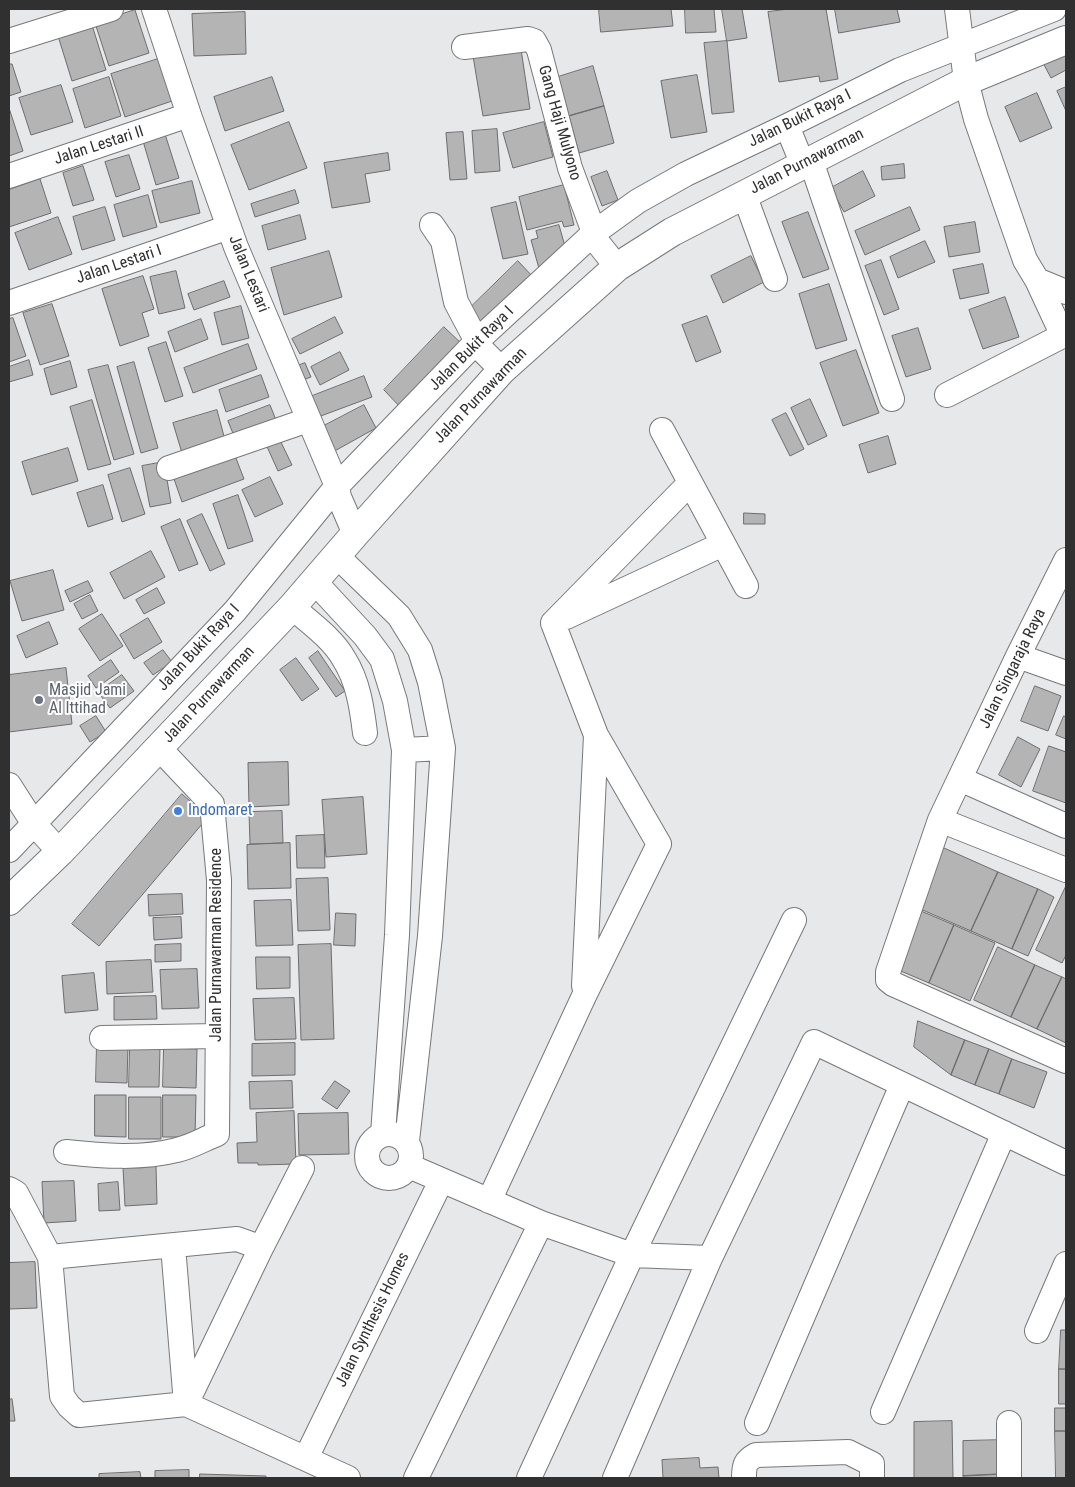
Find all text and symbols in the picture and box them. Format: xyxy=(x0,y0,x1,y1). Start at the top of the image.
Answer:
street label: Gang Haji Mulyono xyxy=(533,63,585,183)
street label: Jalan Bukit Raya I xyxy=(746,86,854,152)
street label: Jalan Lestari II xyxy=(52,122,146,170)
street label: Jalan Purnawarman xyxy=(747,125,867,199)
street label: Jalan Lestari xyxy=(224,233,272,315)
street label: Jalan Lestari I xyxy=(74,241,164,289)
street label: Jalan Bukit Raya I xyxy=(426,303,518,395)
street label: Jalan Purnawarman xyxy=(431,344,531,448)
street label: Jalan Bukit Raya I xyxy=(154,601,244,695)
street label: Jalan Singaraja Raya xyxy=(976,606,1050,732)
street label: Jalan Purnawarman xyxy=(159,643,259,747)
place label: Masjid Jami Al Ittihad xyxy=(49,681,126,719)
marker: Masjid Jami Al Ittihad xyxy=(33,694,45,706)
place label: Indomaret xyxy=(188,801,252,821)
marker: Indomaret xyxy=(172,805,184,817)
street label: Jalan Purnawarman Residence xyxy=(207,848,227,1042)
street label: Jalan Synthesis Homes xyxy=(332,1249,414,1391)

